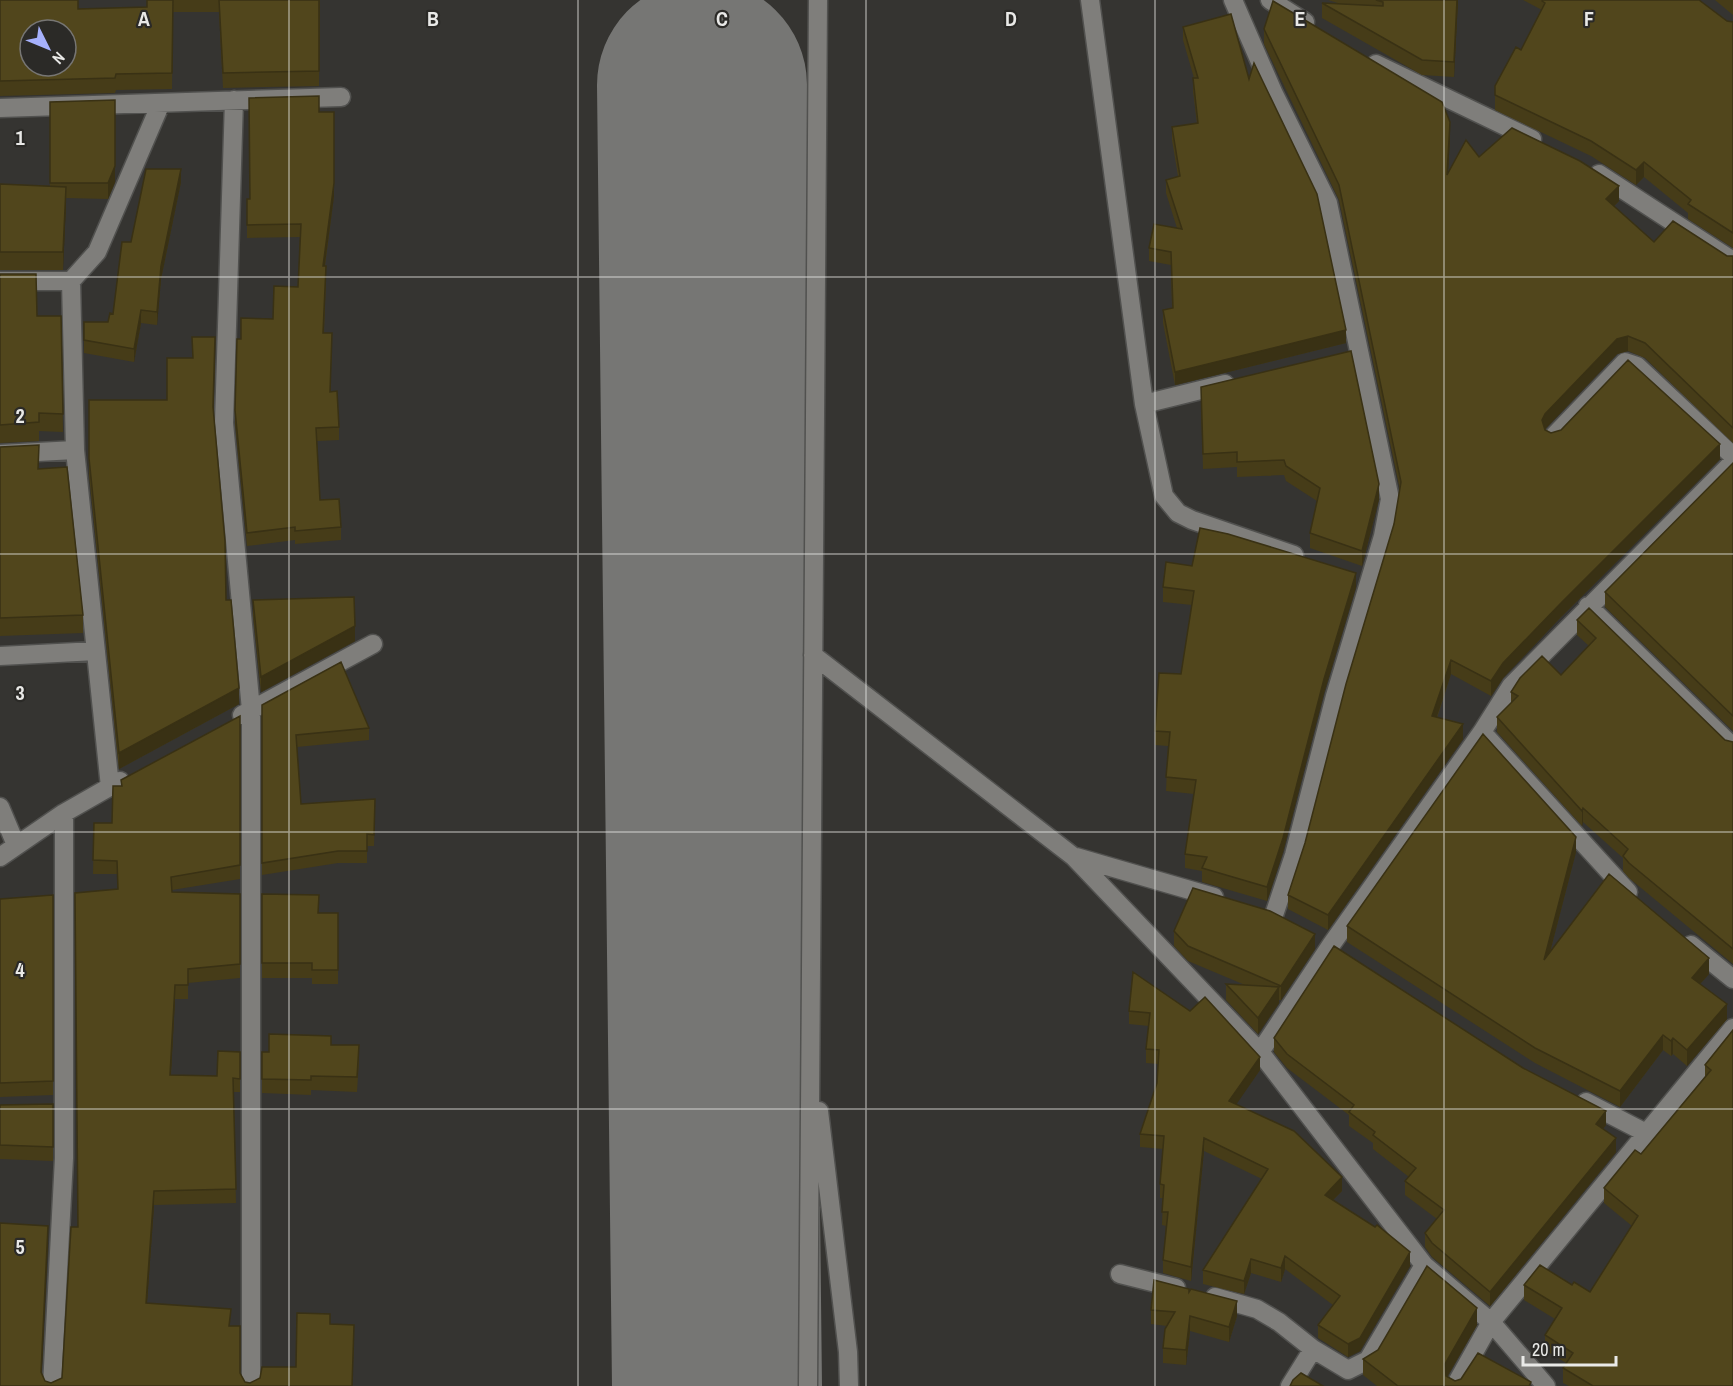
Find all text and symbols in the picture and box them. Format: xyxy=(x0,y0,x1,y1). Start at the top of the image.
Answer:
text: A xyxy=(138,5,150,32)
text: B xyxy=(427,5,439,32)
text: C xyxy=(716,5,728,32)
text: D xyxy=(1005,5,1017,32)
text: E xyxy=(1295,5,1306,32)
text: F xyxy=(1584,5,1594,32)
north arrow xyxy=(18,18,78,78)
text: N xyxy=(48,47,70,69)
text: 1 xyxy=(15,124,25,151)
text: 2 xyxy=(15,402,25,429)
text: 3 xyxy=(15,679,25,706)
text: 4 xyxy=(15,956,25,983)
text: 5 xyxy=(15,1233,25,1260)
scale bar xyxy=(1523,1329,1616,1367)
text: 20 m xyxy=(1532,1337,1565,1362)

